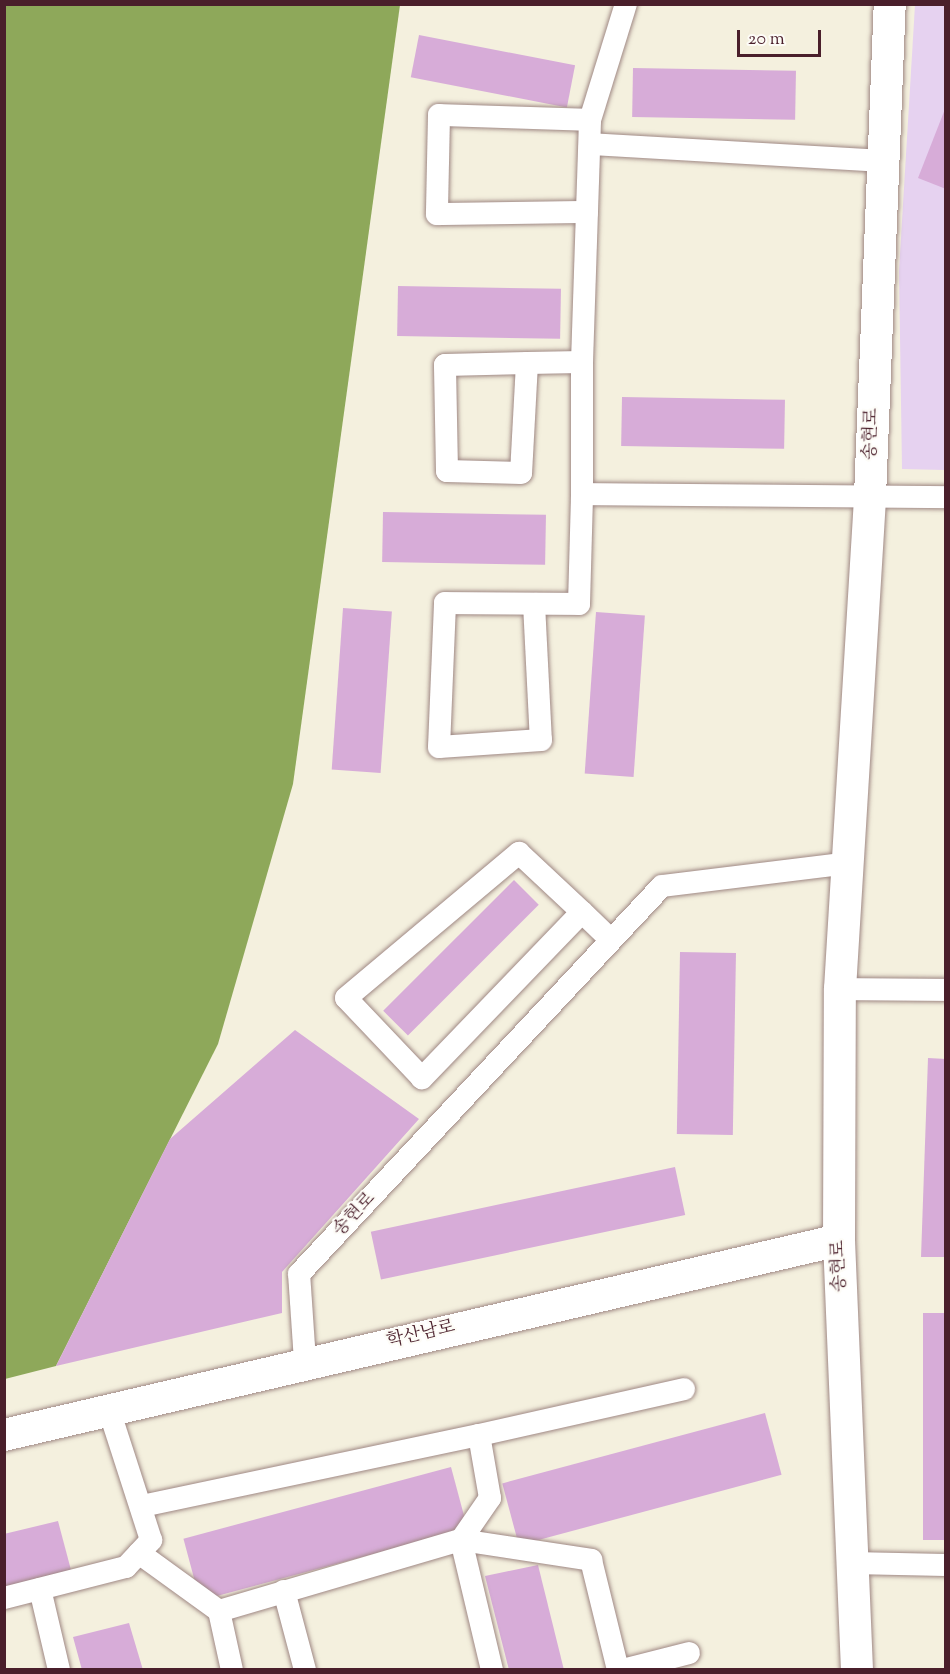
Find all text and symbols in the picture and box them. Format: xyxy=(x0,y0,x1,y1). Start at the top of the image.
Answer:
scale bar xyxy=(740,18,824,56)
text: 20 m xyxy=(748,27,785,53)
street label: 송현로 xyxy=(860,408,884,460)
street label: 송현로 xyxy=(329,1189,381,1241)
street label: 송현로 xyxy=(828,1240,852,1292)
street label: 학산남로 xyxy=(385,1317,457,1353)

